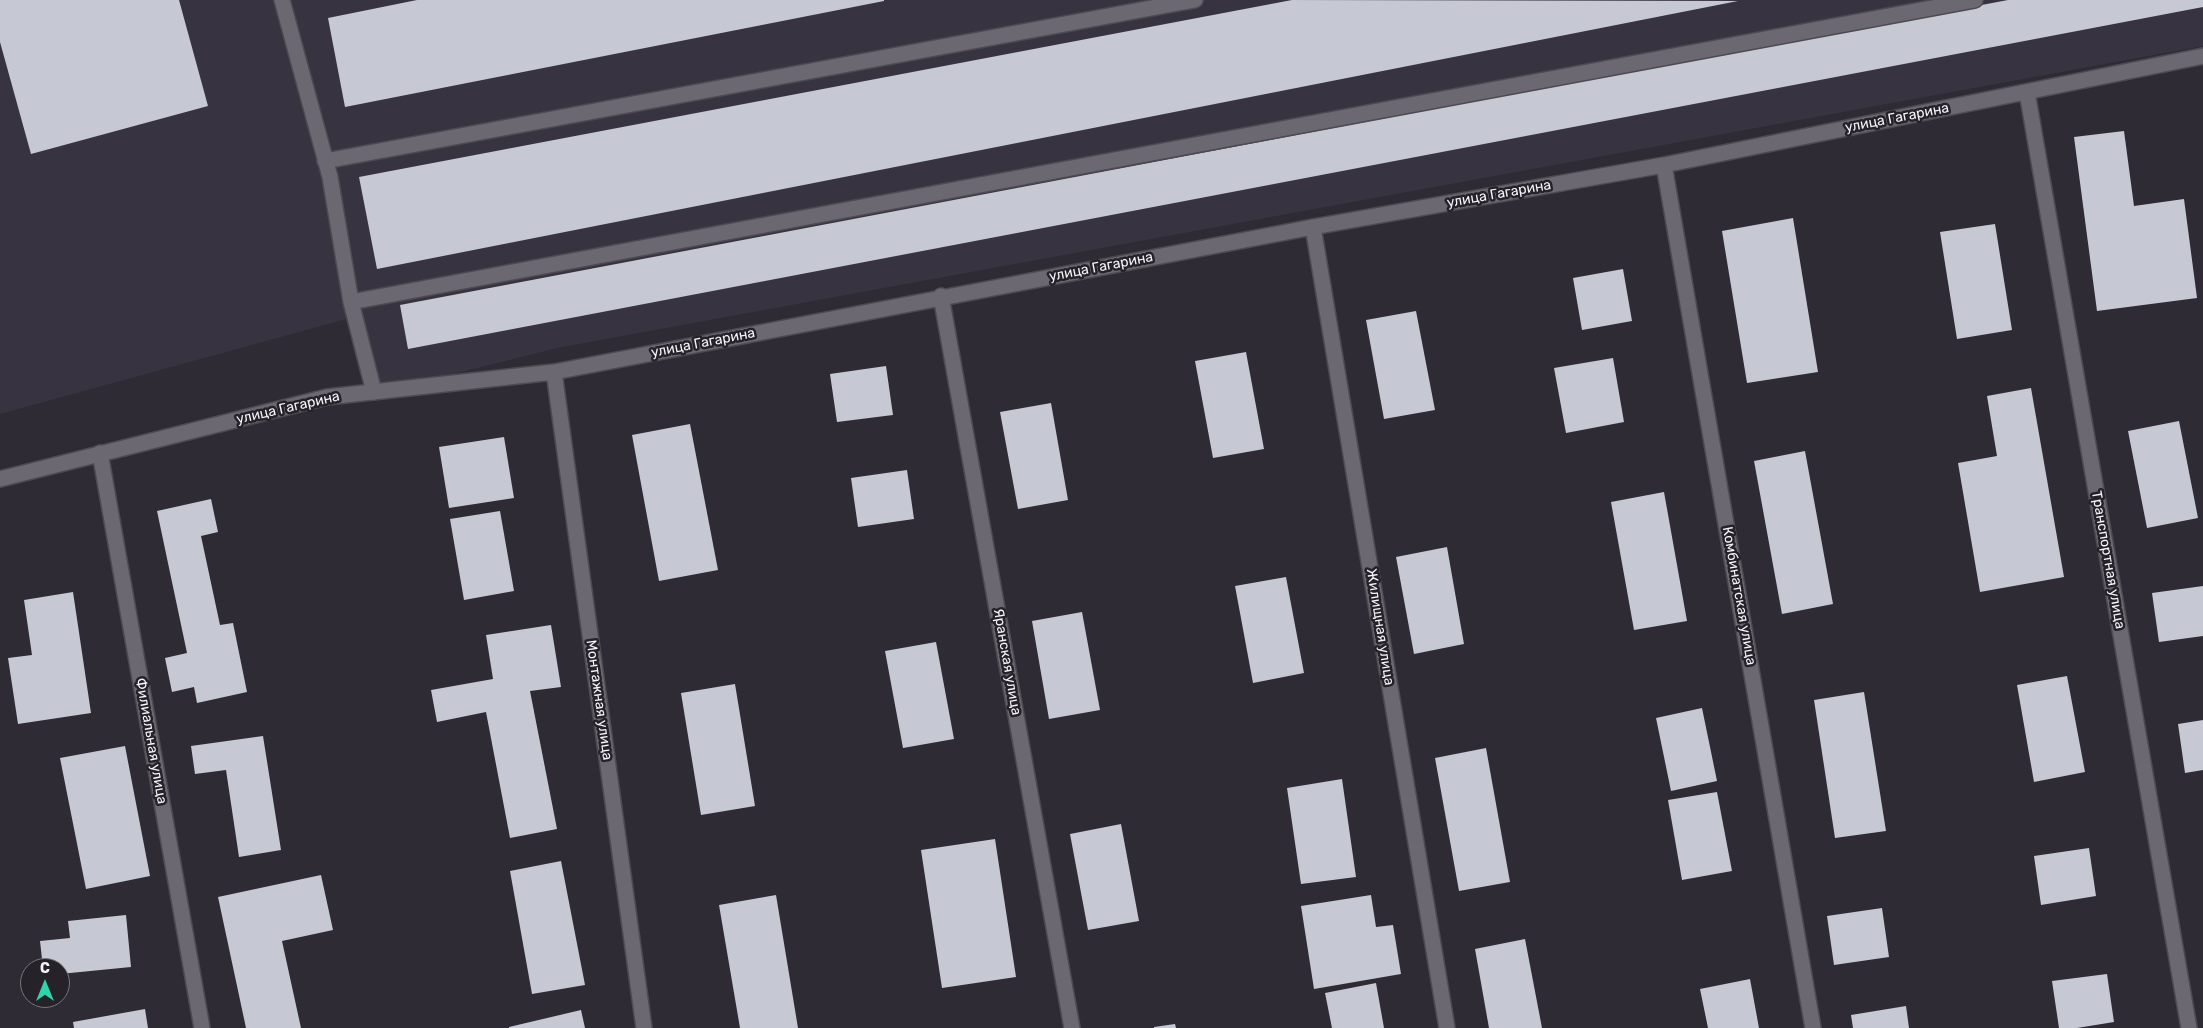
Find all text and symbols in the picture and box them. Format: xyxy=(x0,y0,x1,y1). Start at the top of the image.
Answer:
street label: улица Гагарина xyxy=(1844,100,1950,136)
street label: улица Гагарина xyxy=(1446,177,1552,211)
street label: улица Гагарина xyxy=(1048,249,1154,285)
street label: улица Гагарина xyxy=(650,325,756,361)
street label: улица Гагарина xyxy=(235,388,341,428)
street label: Транспортная улица xyxy=(2088,490,2128,630)
street label: Комбинатская улица xyxy=(1719,525,1759,667)
street label: Жилищная улица xyxy=(1362,567,1398,687)
street label: Яранская улица xyxy=(989,607,1025,717)
street label: Монтажная улица xyxy=(582,639,616,761)
street label: Филиальная улица xyxy=(132,677,170,805)
north arrow xyxy=(20,958,70,1008)
text: С xyxy=(40,960,50,977)

